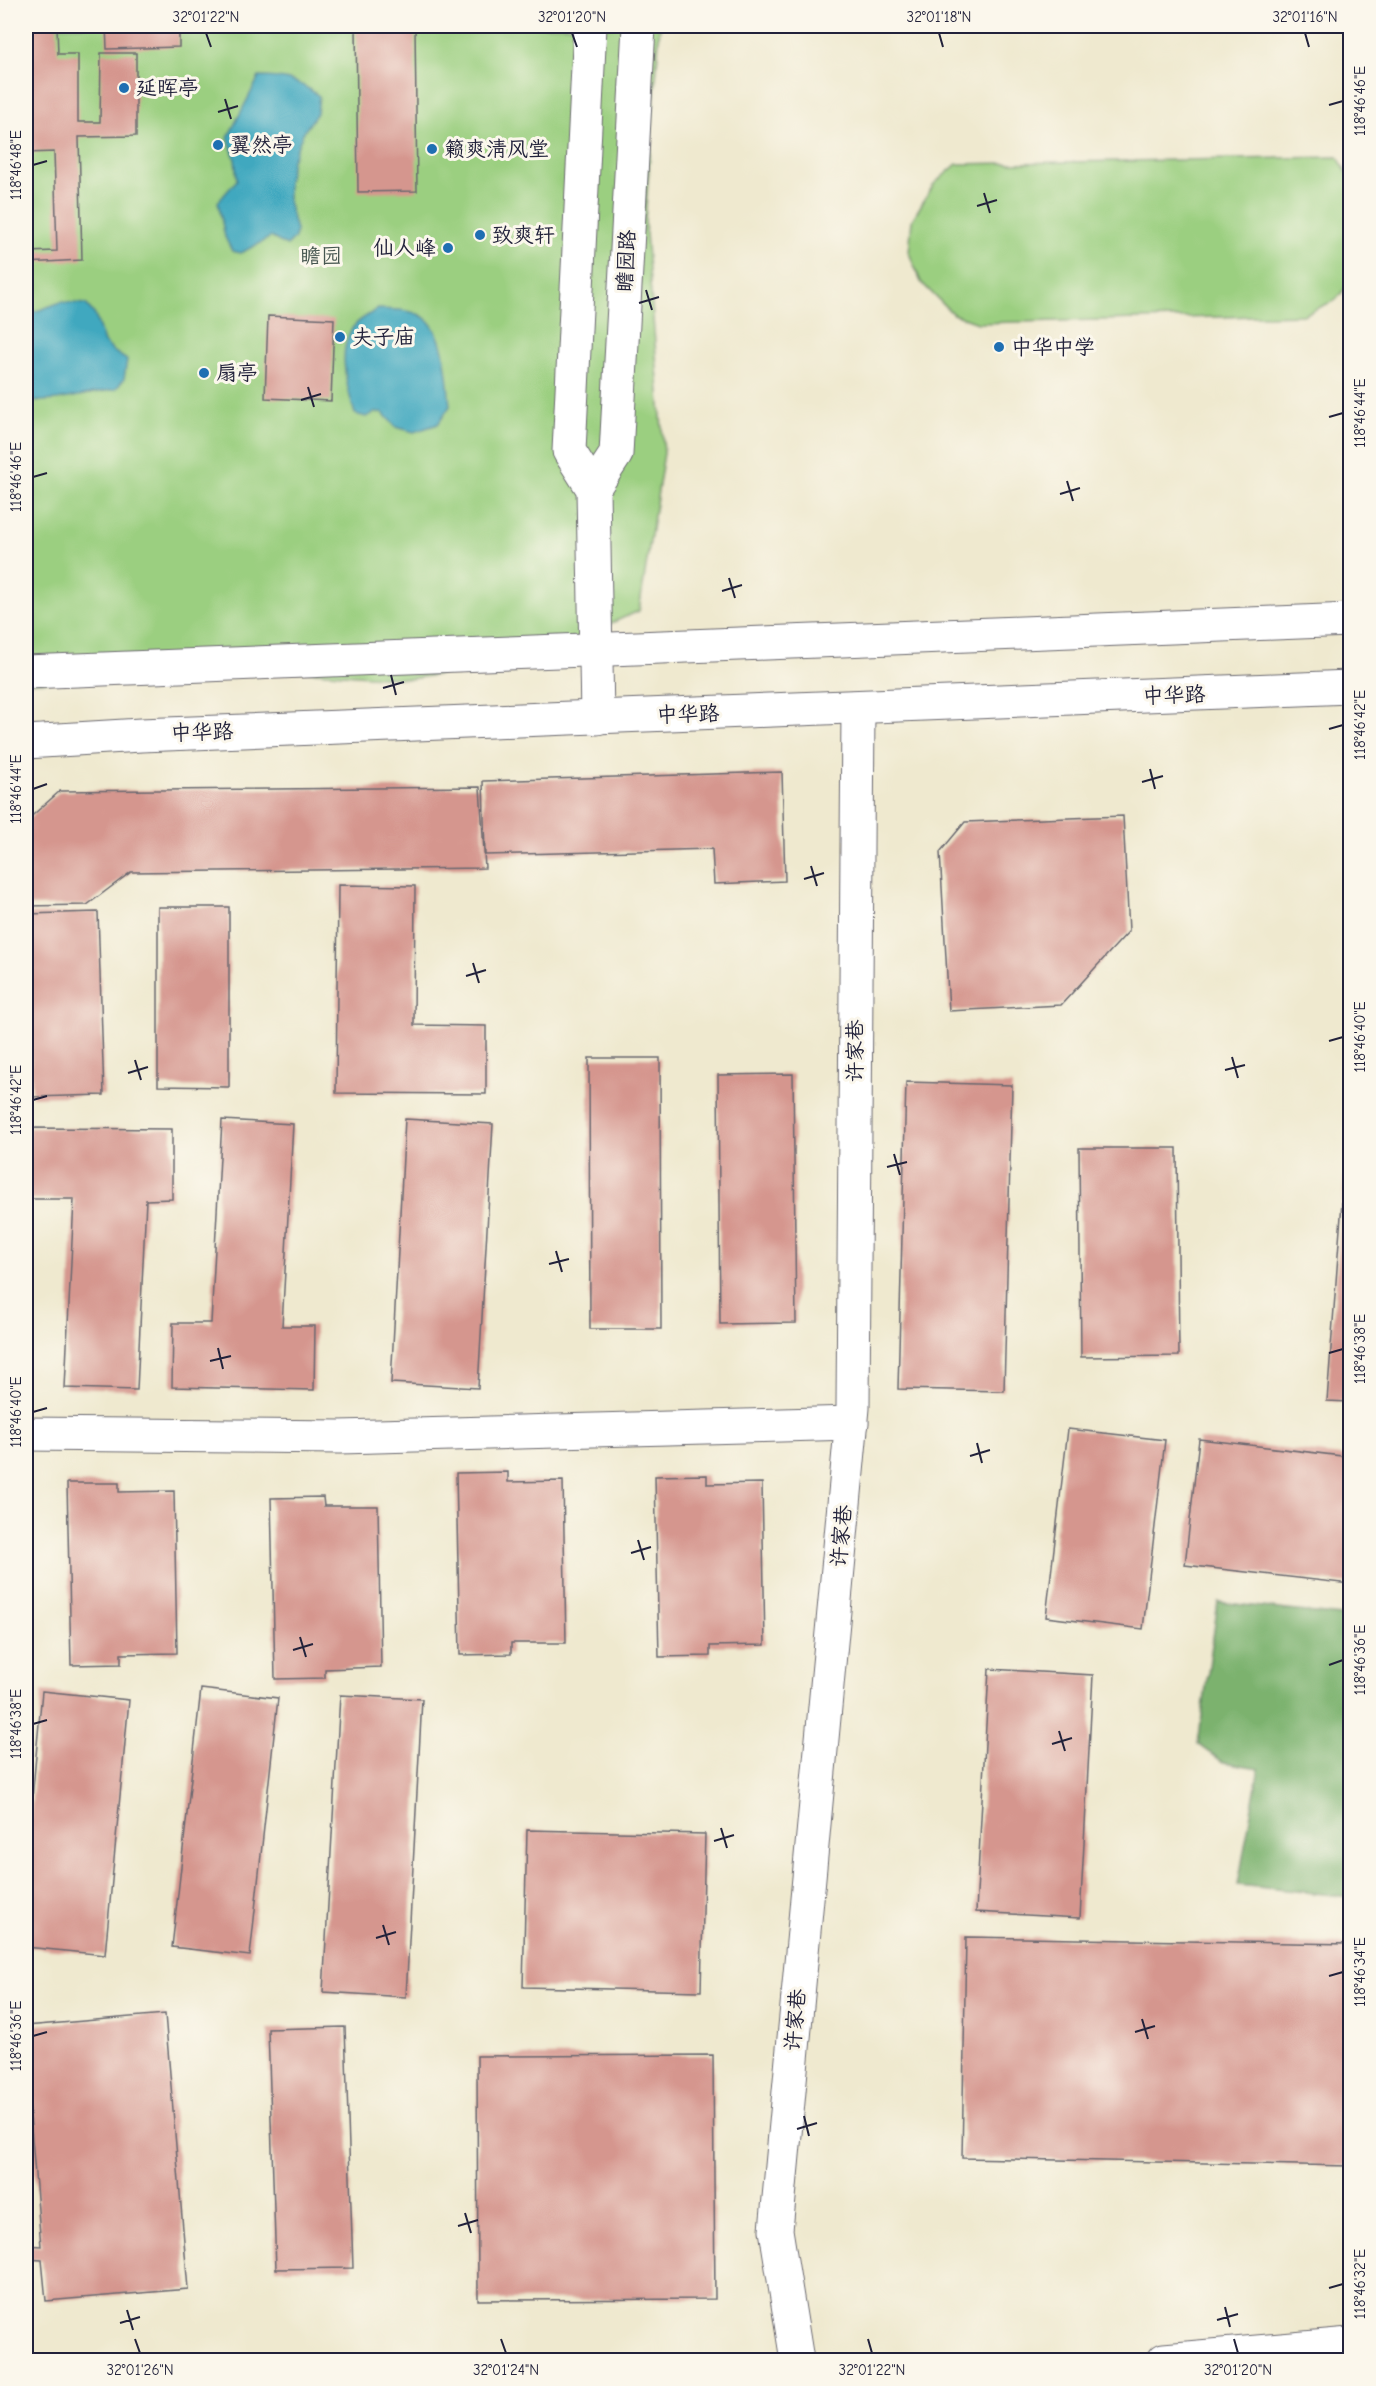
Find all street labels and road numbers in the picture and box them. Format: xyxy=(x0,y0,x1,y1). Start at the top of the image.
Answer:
street label: 瞻园路 xyxy=(612,229,640,293)
street label: 中华路 xyxy=(1142,682,1206,708)
street label: 中华路 xyxy=(656,701,720,727)
street label: 中华路 xyxy=(170,719,234,745)
street label: 许家巷 xyxy=(843,1020,867,1083)
street label: 许家巷 xyxy=(826,1504,856,1568)
street label: 许家巷 xyxy=(780,1988,810,2052)

